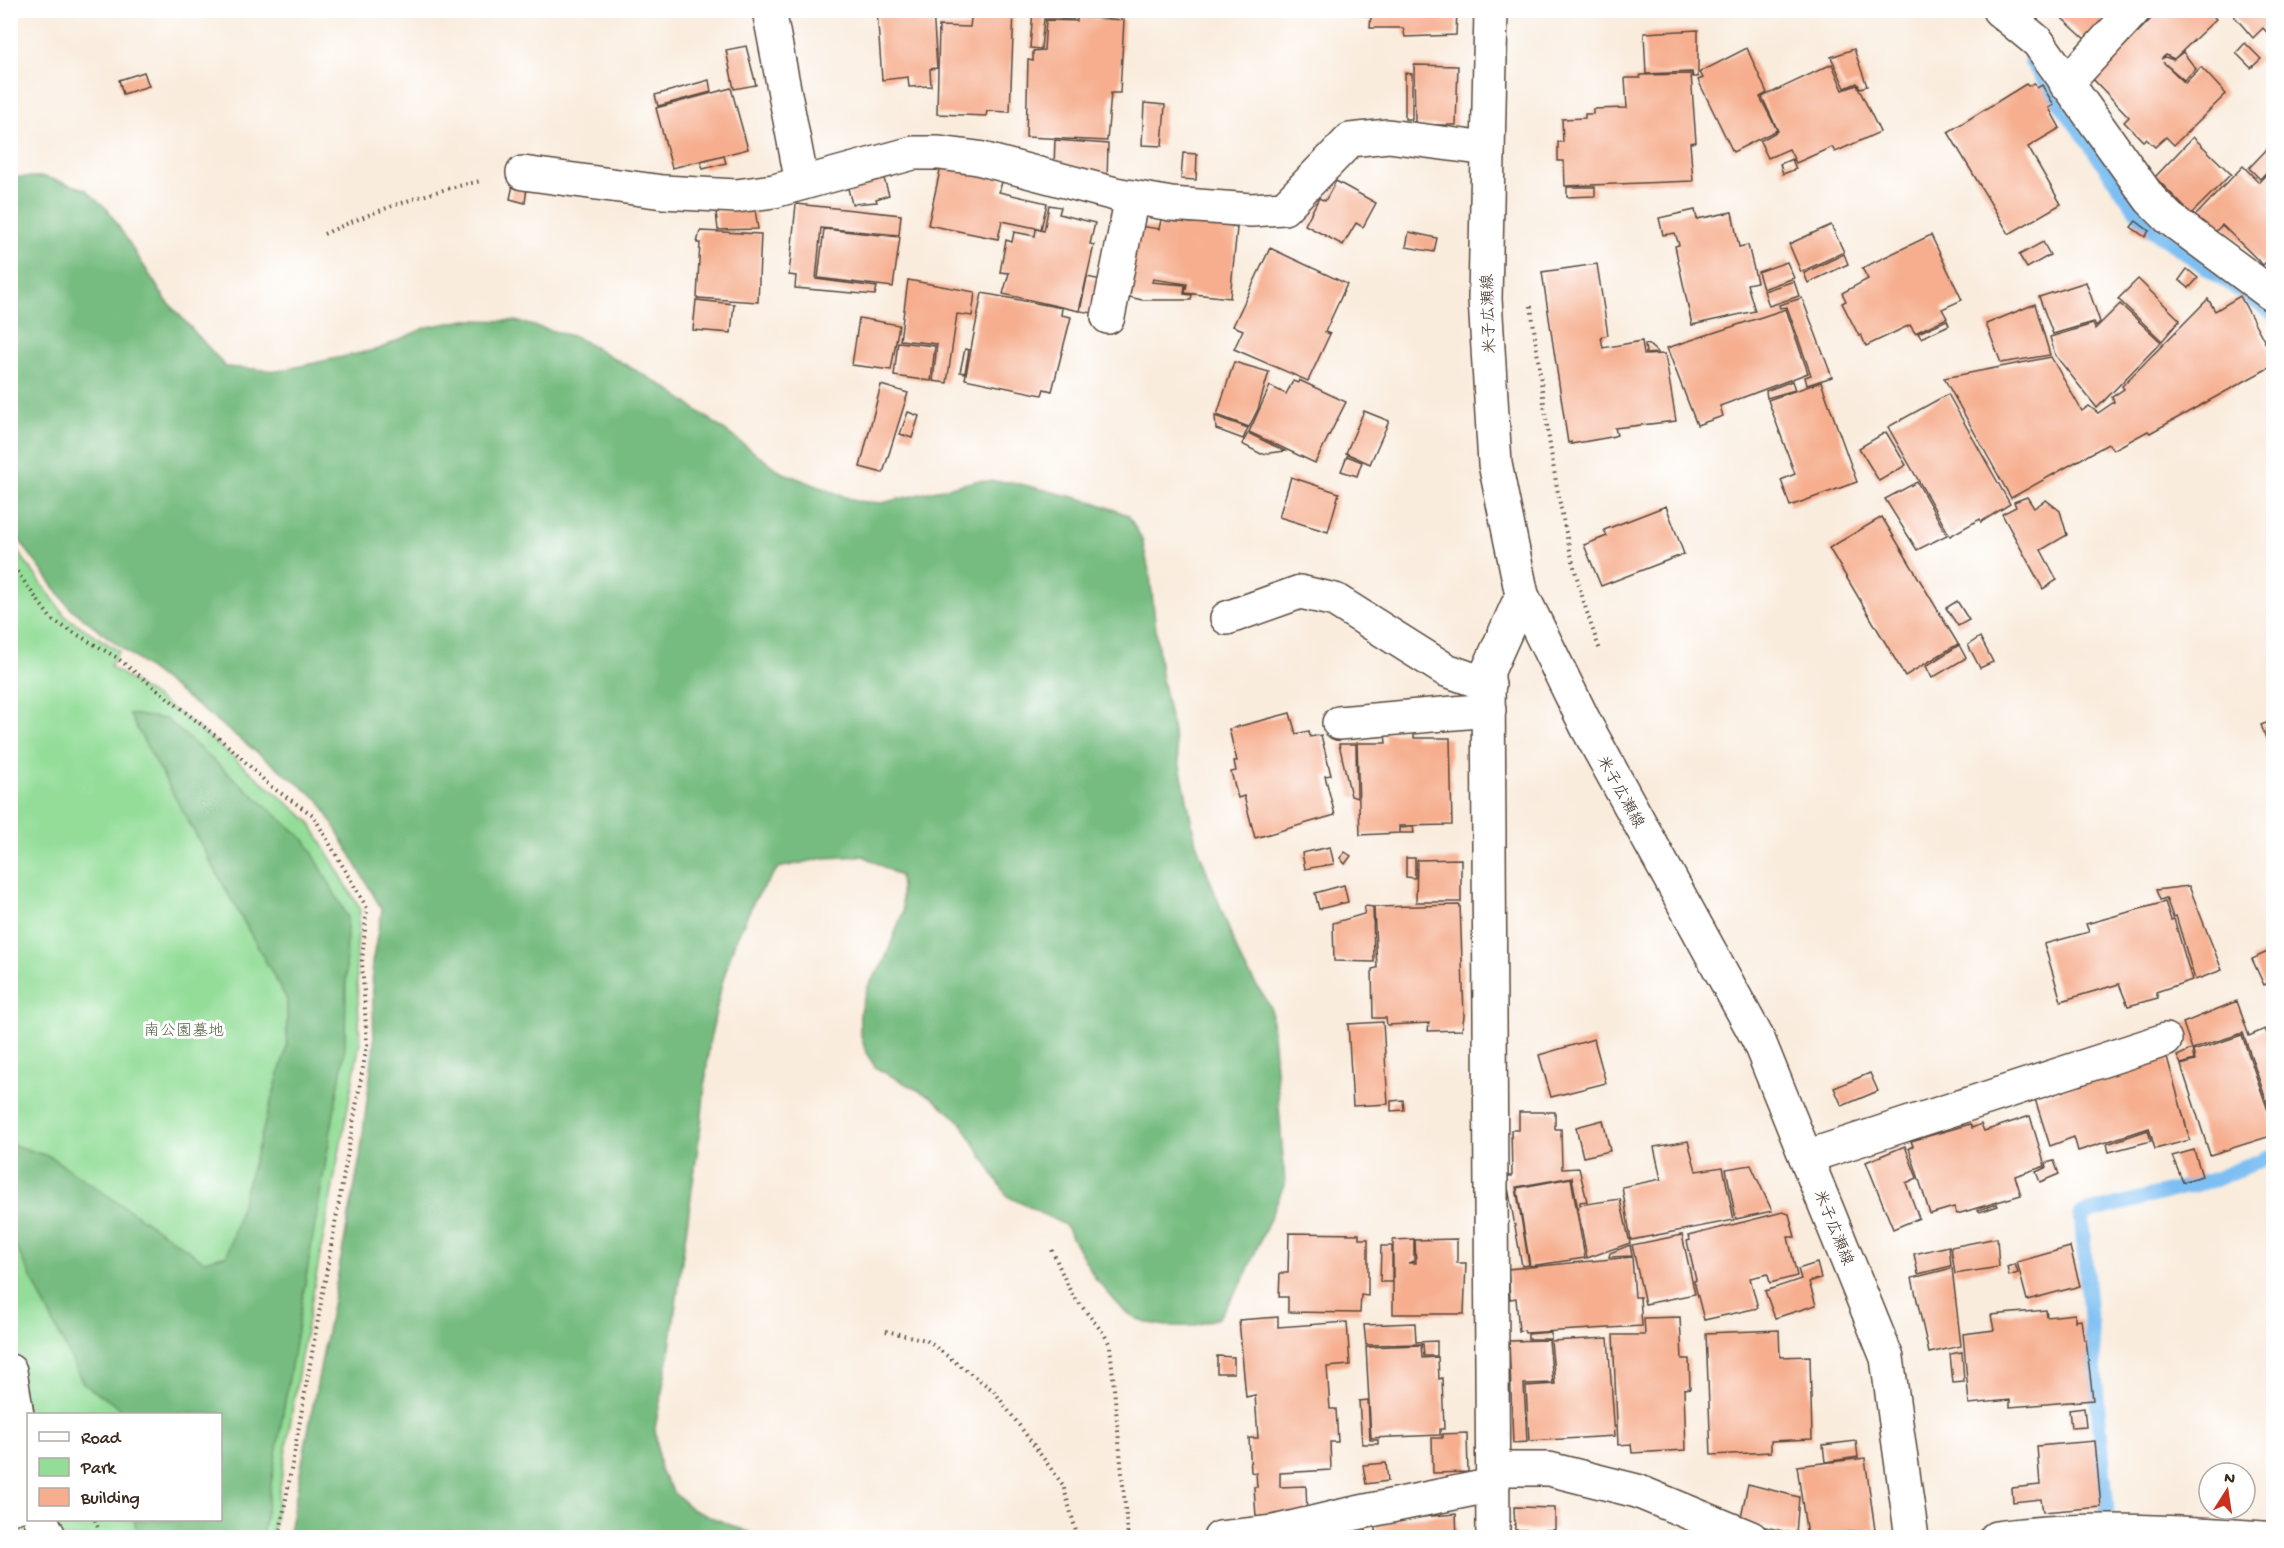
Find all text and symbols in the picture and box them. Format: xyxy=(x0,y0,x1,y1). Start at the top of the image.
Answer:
street label: 米子広瀬線 xyxy=(1478,274,1501,354)
street label: 米子広瀬線 xyxy=(1591,752,1648,832)
park label: 南公園墓地 xyxy=(144,1021,224,1042)
street label: 米子広瀬線 xyxy=(1808,1187,1857,1269)
legend xyxy=(27,1413,222,1521)
text: Road xyxy=(81,1429,122,1450)
text: Park xyxy=(80,1459,117,1480)
north arrow xyxy=(2197,1461,2257,1521)
text: N xyxy=(2222,1469,2237,1490)
text: Building xyxy=(80,1489,140,1510)

